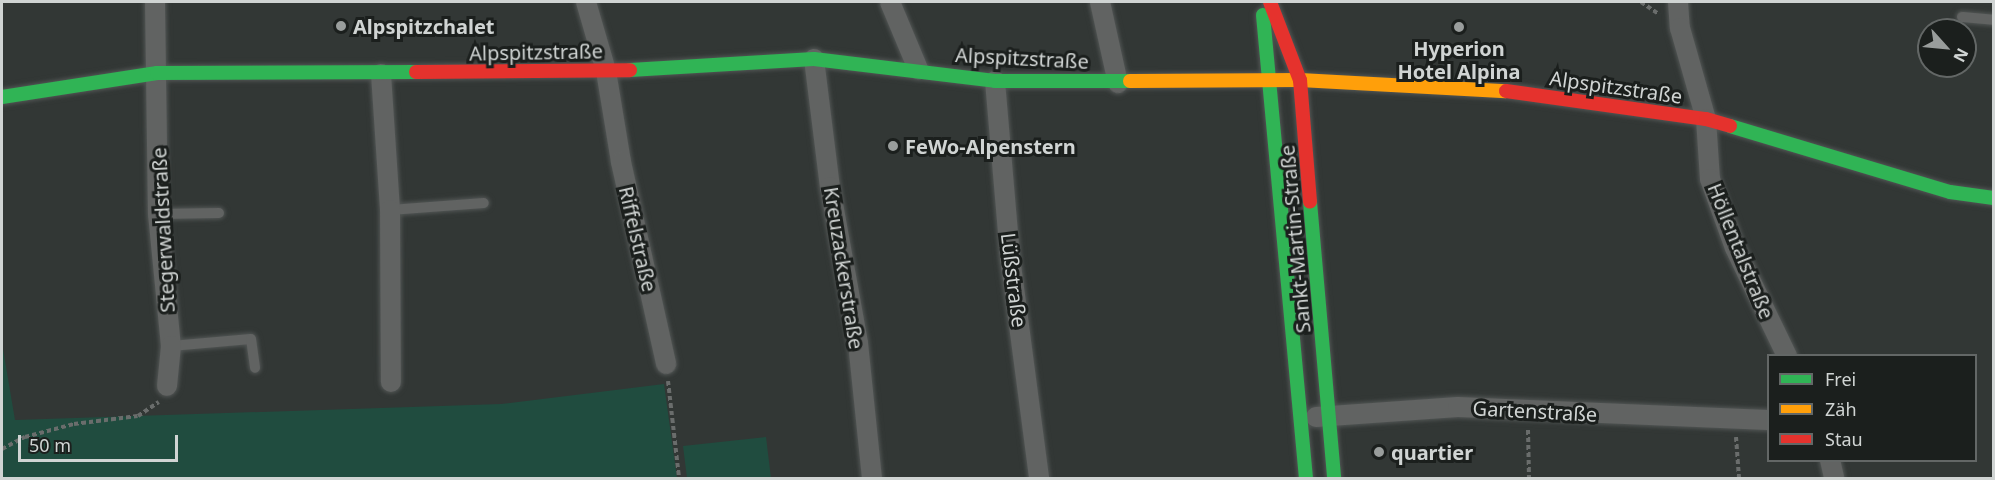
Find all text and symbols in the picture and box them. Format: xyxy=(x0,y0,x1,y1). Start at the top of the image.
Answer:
place label: Alpspitzchalet xyxy=(353,14,495,38)
north arrow xyxy=(1917,18,1977,78)
marker: Alpspitzchalet xyxy=(334,19,348,33)
marker: Hyperion Hotel Alpina xyxy=(1452,20,1466,34)
place label: Hyperion Hotel Alpina xyxy=(1398,36,1520,83)
street label: Alpspitzstraße xyxy=(469,39,603,65)
street label: Alpspitzstraße xyxy=(955,43,1089,73)
text: N xyxy=(1949,44,1974,66)
street label: Alpspitzstraße xyxy=(1548,66,1684,108)
place label: FeWo-Alpenstern xyxy=(905,134,1076,158)
marker: FeWo-Alpenstern xyxy=(886,139,900,153)
street label: Sankt-Martin-Straße xyxy=(1275,144,1315,334)
street label: Stegerwaldstraße xyxy=(147,147,179,313)
street label: Höllentalstraße xyxy=(1703,180,1779,322)
street label: Riffelstraße xyxy=(614,184,662,294)
street label: Kreuzackerstraße xyxy=(819,185,869,351)
street label: Lüßstraße xyxy=(996,231,1032,329)
legend xyxy=(1767,354,1977,462)
text: Frei xyxy=(1825,367,1856,391)
street label: Gartenstraße xyxy=(1472,396,1598,426)
text: Zäh xyxy=(1825,397,1857,421)
scale bar xyxy=(21,423,182,461)
text: Stau xyxy=(1825,427,1863,451)
text: 50 m xyxy=(29,433,71,457)
place label: quartier xyxy=(1391,440,1473,464)
marker: quartier xyxy=(1372,445,1386,459)

